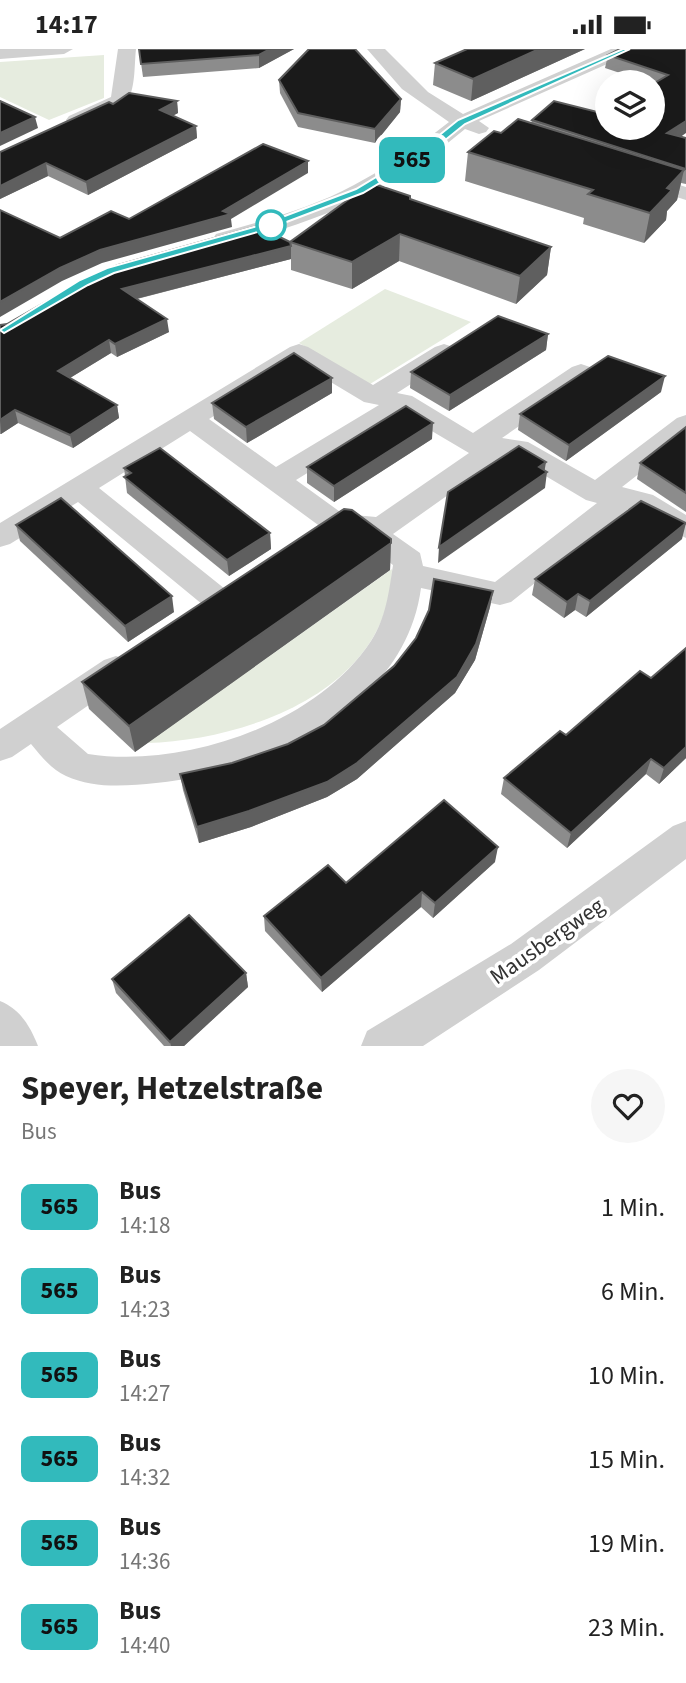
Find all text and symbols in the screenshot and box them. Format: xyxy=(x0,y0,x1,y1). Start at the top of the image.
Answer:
text: 14:17 xyxy=(35,6,98,43)
map controls xyxy=(595,70,665,140)
button: layers xyxy=(595,70,665,140)
line badge: 565 xyxy=(372,137,452,183)
text: 565 xyxy=(393,142,431,177)
unlabelled marker xyxy=(256,210,286,240)
street label: Mausbergweg xyxy=(483,889,611,993)
text: Speyer, Hetzelstraße xyxy=(21,1065,323,1112)
button: heart xyxy=(591,1069,665,1143)
text: Bus xyxy=(21,1115,57,1148)
text: Bus xyxy=(119,1172,161,1209)
text: 565 xyxy=(40,1189,79,1224)
text: 1 Min. xyxy=(601,1189,665,1226)
text: 14:18 xyxy=(119,1209,170,1242)
text: Bus xyxy=(119,1256,161,1293)
text: 565 xyxy=(40,1273,79,1308)
text: 6 Min. xyxy=(601,1273,665,1310)
text: 14:23 xyxy=(119,1293,170,1326)
text: Bus xyxy=(119,1340,161,1377)
text: 565 xyxy=(40,1357,79,1392)
text: 10 Min. xyxy=(588,1357,665,1394)
text: 14:27 xyxy=(119,1377,170,1410)
text: Bus xyxy=(119,1424,161,1461)
text: 565 xyxy=(40,1441,79,1476)
text: 15 Min. xyxy=(588,1441,665,1478)
text: 14:32 xyxy=(119,1461,170,1494)
text: Bus xyxy=(119,1508,161,1545)
text: 565 xyxy=(40,1525,79,1560)
text: 19 Min. xyxy=(588,1525,665,1562)
text: 14:36 xyxy=(119,1545,170,1578)
text: Bus xyxy=(119,1592,161,1629)
text: 565 xyxy=(40,1609,79,1644)
text: 23 Min. xyxy=(588,1609,665,1646)
text: 14:40 xyxy=(119,1629,170,1662)

